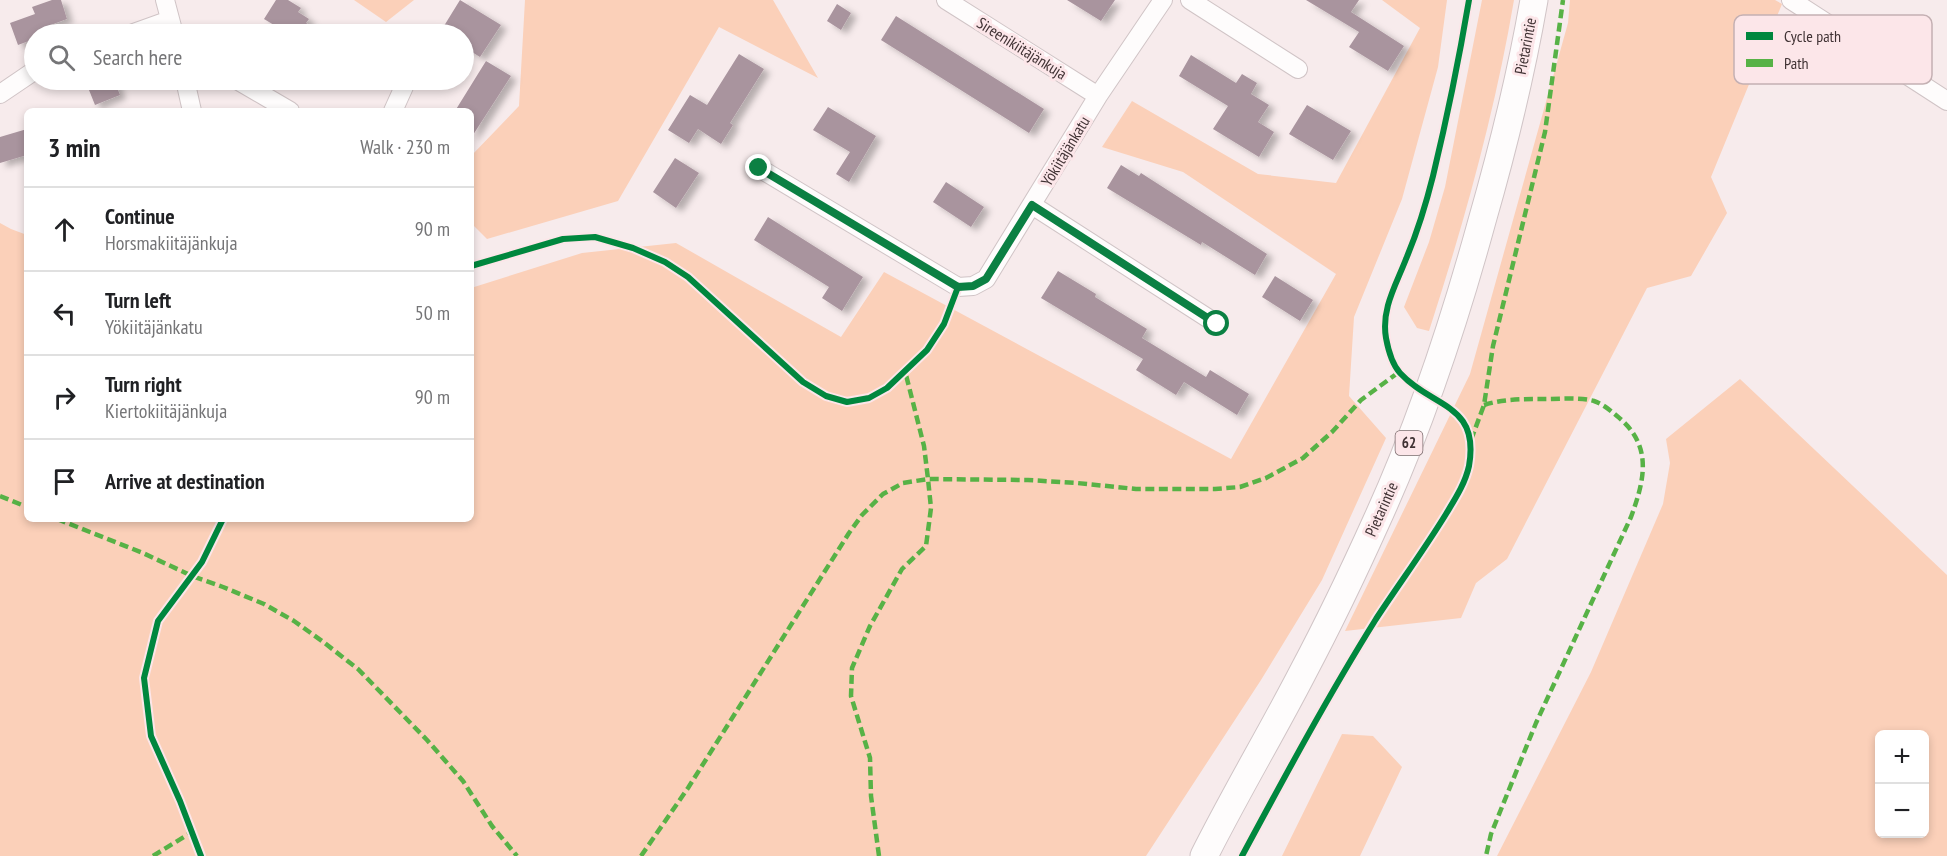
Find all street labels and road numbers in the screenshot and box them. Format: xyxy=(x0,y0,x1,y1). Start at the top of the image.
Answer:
street label: Sireenikiitäjänkuja xyxy=(973,12,1071,84)
street label: Pietarintie xyxy=(1510,16,1540,76)
street label: Yökiitäjänkatu xyxy=(1036,112,1094,190)
road number: 62 xyxy=(1396,431,1422,455)
street label: Pietarintie xyxy=(1360,479,1402,539)

